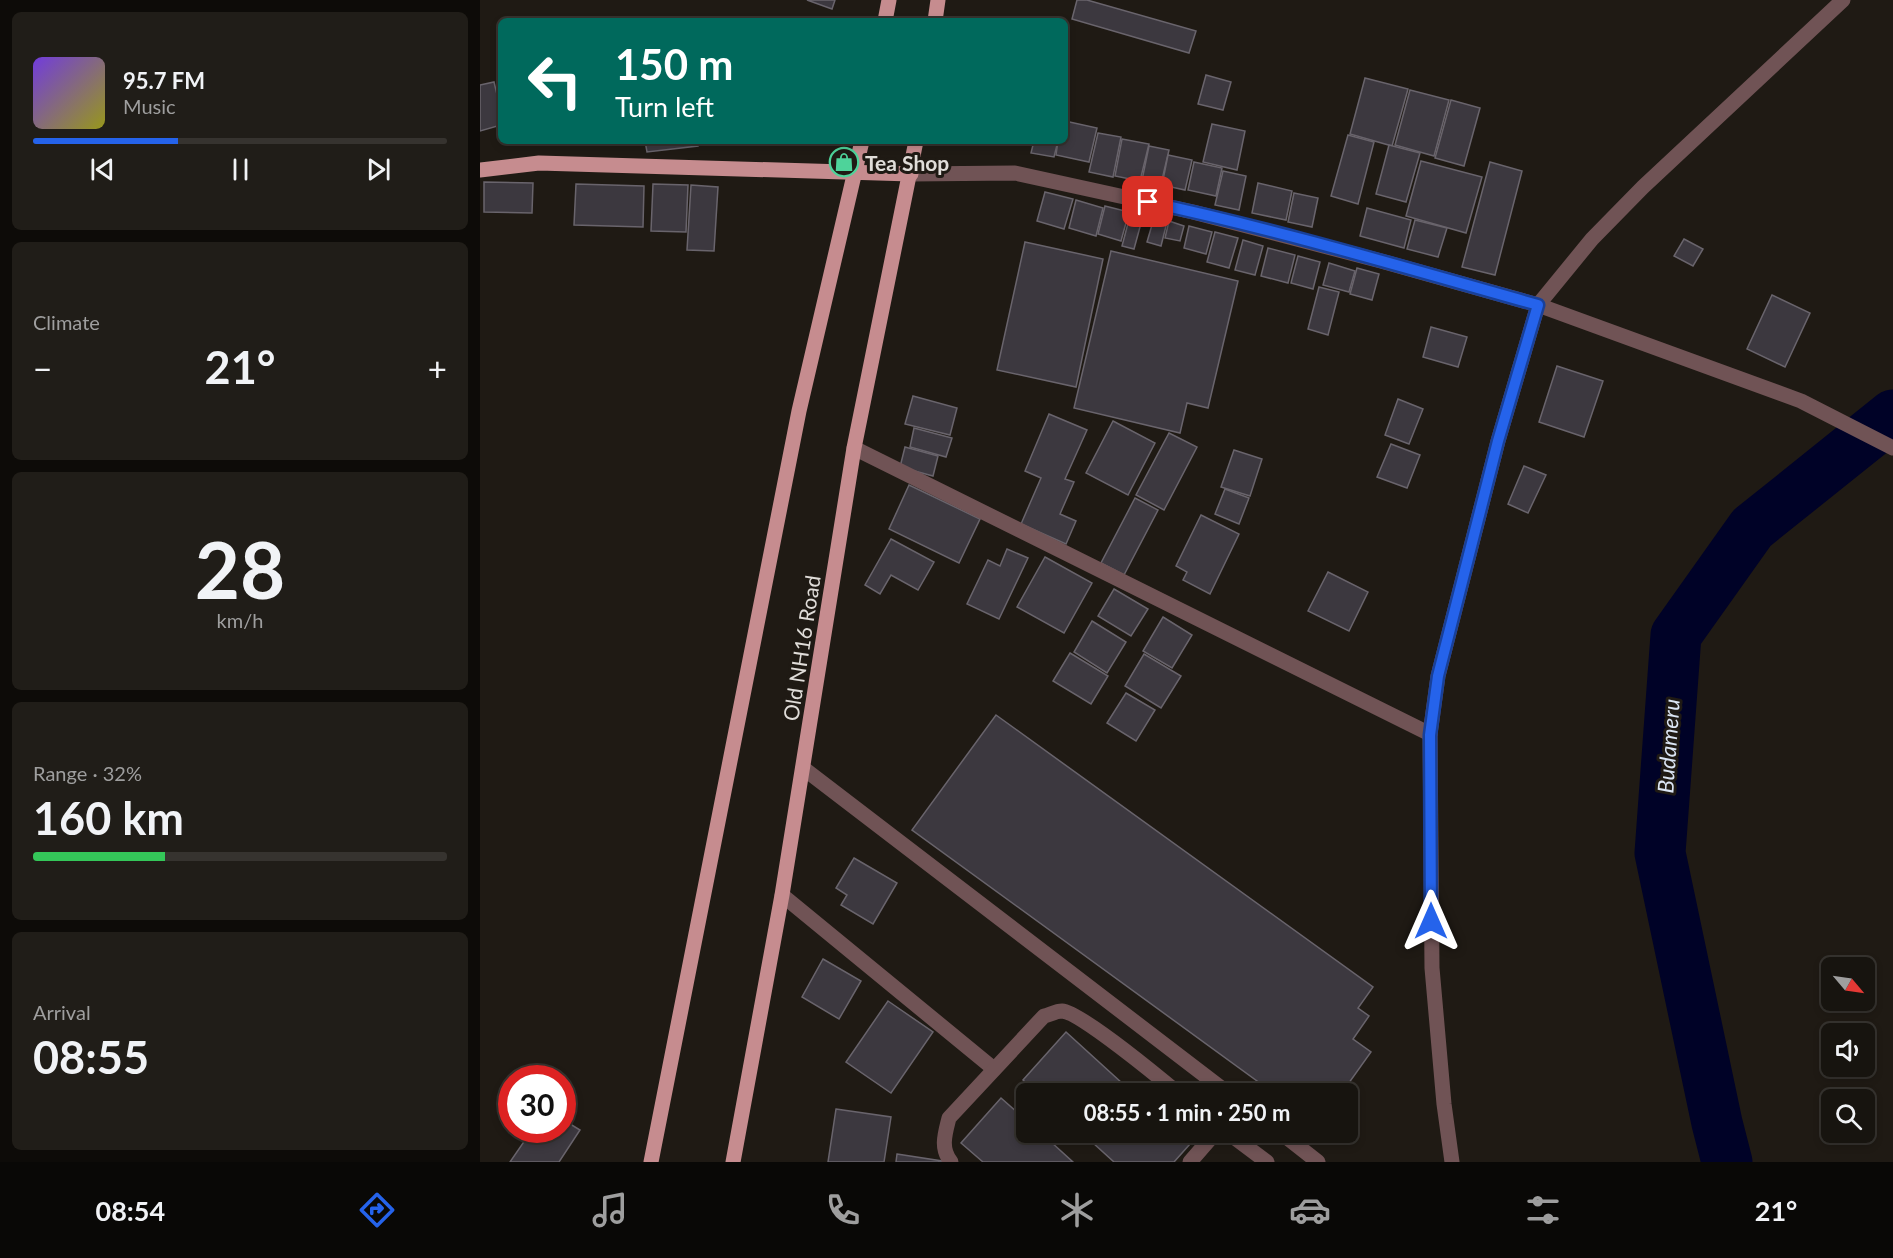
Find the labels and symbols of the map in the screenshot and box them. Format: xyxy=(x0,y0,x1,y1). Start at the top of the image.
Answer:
shop icon: Tea Shop xyxy=(828,146,860,178)
place label: Tea Shop xyxy=(865,150,949,175)
pin xyxy=(1122,176,1173,227)
street label: Old NH16 Road xyxy=(777,573,825,723)
water label: Budameru xyxy=(1651,698,1685,794)
position arrow xyxy=(1399,889,1463,953)
north arrow xyxy=(1821,957,1875,1011)
speed limit sign: 30 xyxy=(498,1065,576,1143)

